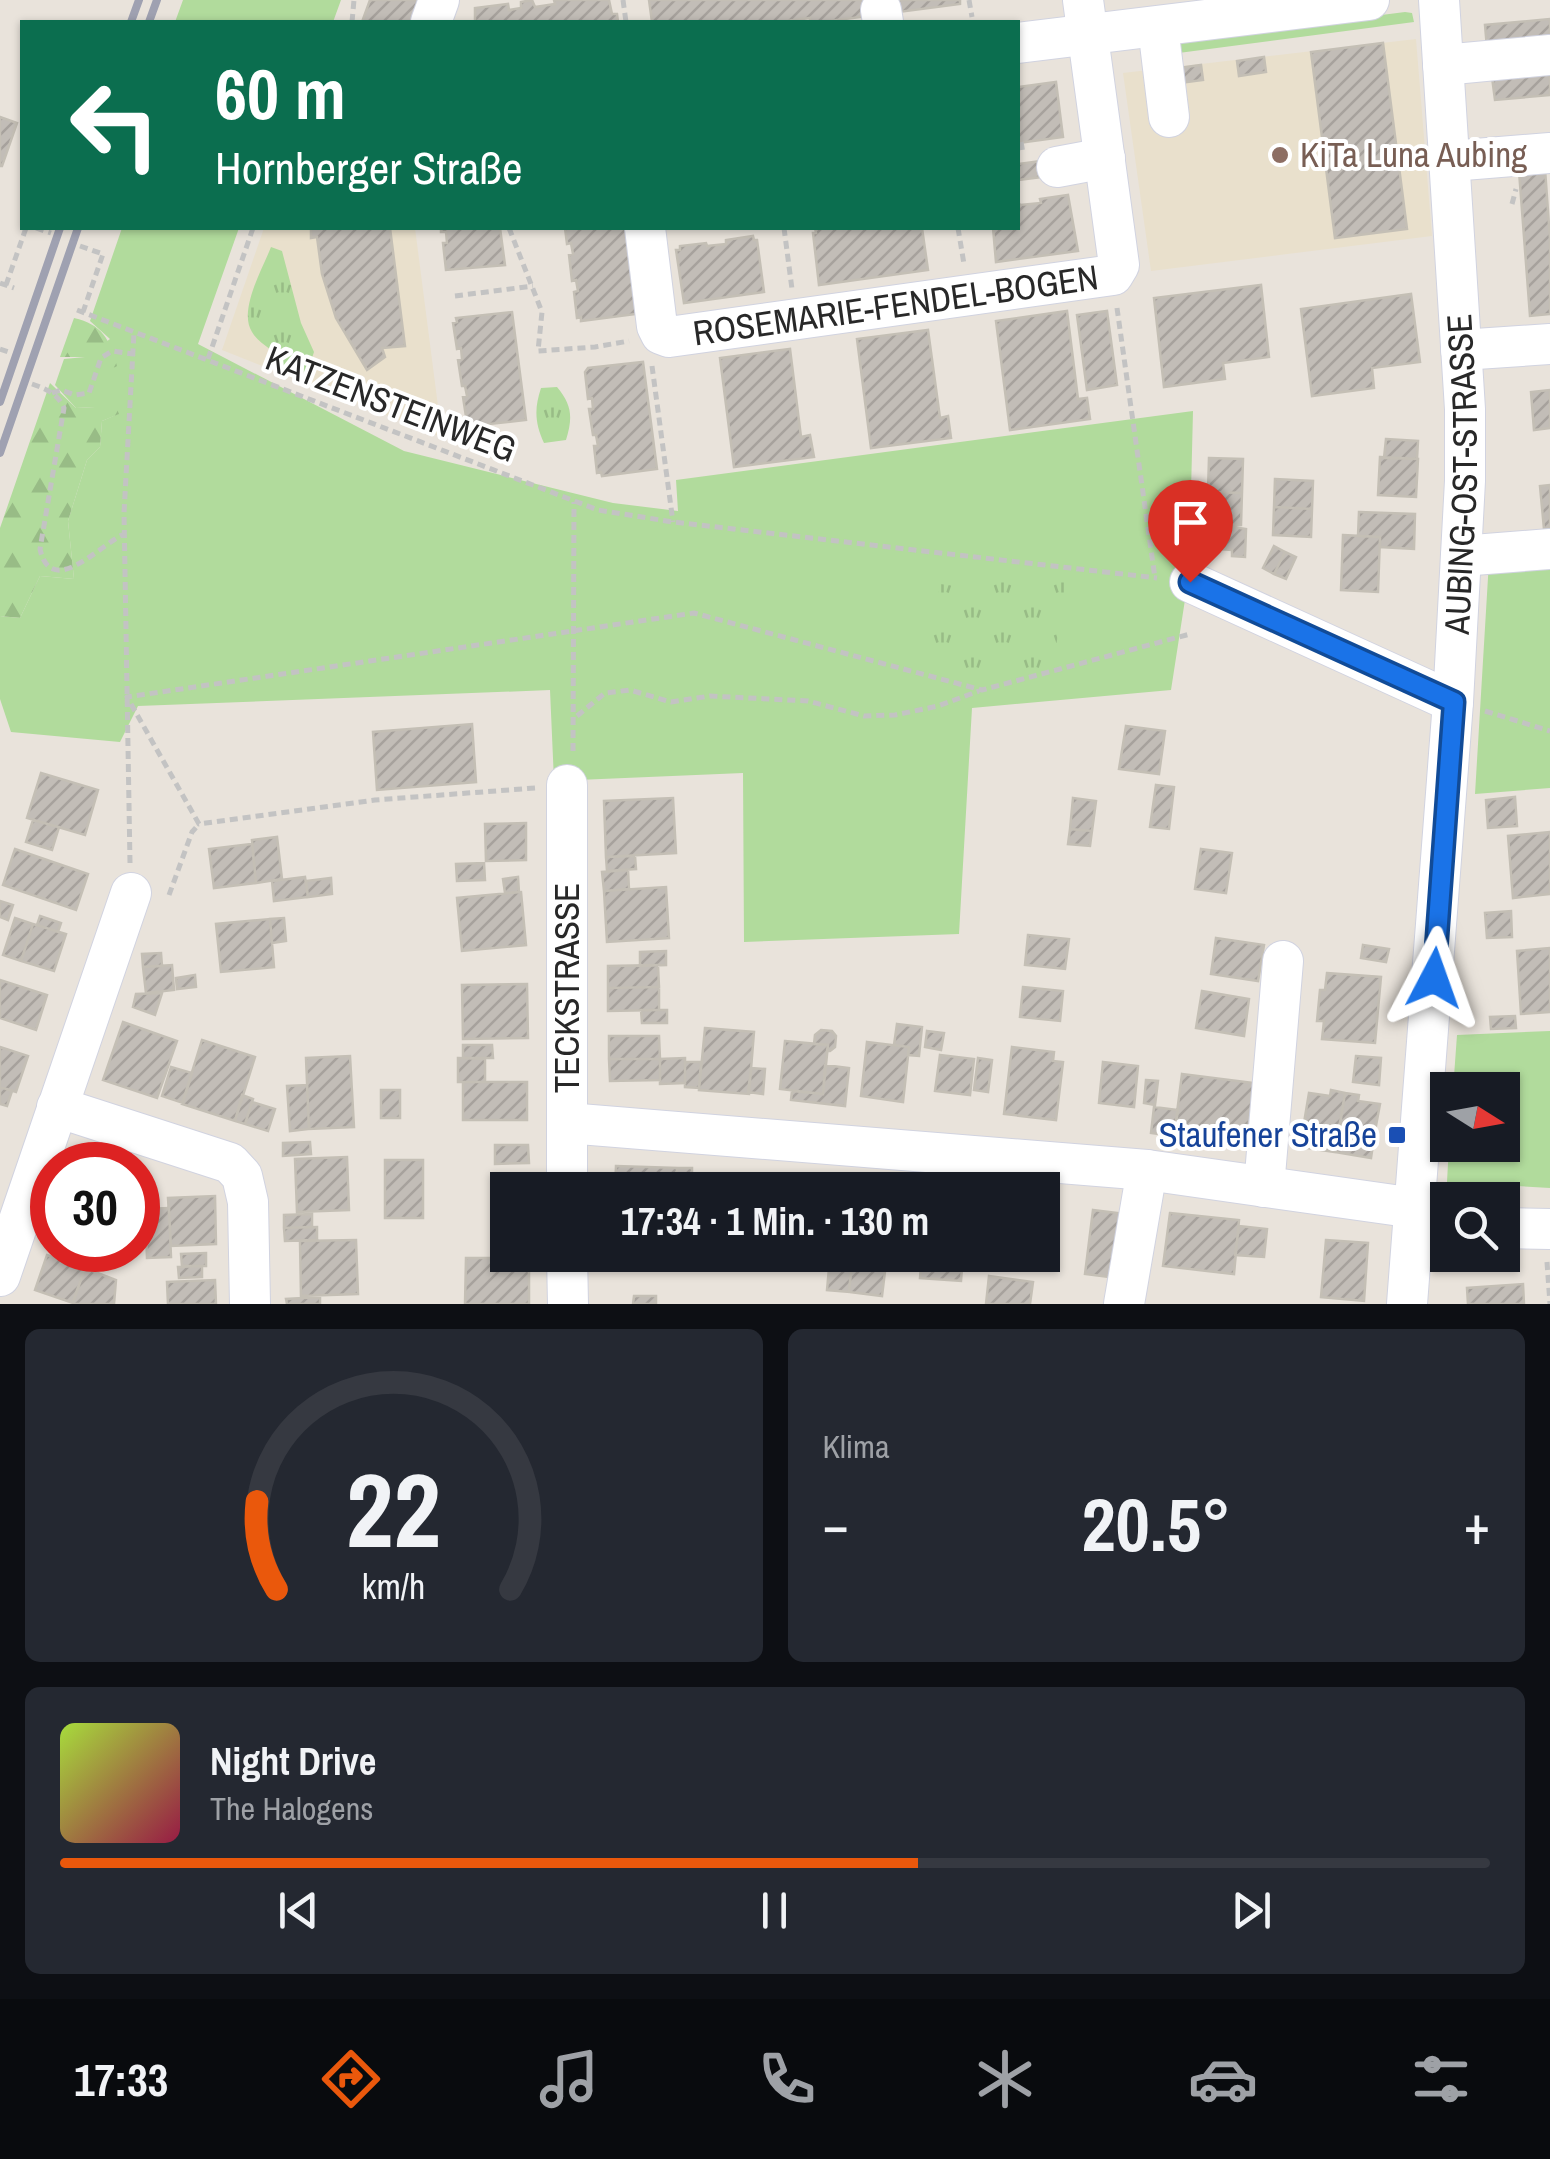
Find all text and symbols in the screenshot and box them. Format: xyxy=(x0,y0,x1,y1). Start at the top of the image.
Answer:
text: 60 m xyxy=(215,47,346,141)
icon: left xyxy=(50,60,180,190)
place label: KiTa Luna Aubing xyxy=(1300,131,1527,178)
text: Hornberger Straße xyxy=(215,137,523,198)
marker: KiTa Luna Aubing xyxy=(1269,144,1291,166)
street label: ROSEMARIE-FENDEL-BOGEN xyxy=(690,253,1101,356)
street label: AUBING-OST-STRASSE xyxy=(1433,312,1488,636)
street label: KATZENSTEINWEG xyxy=(259,334,523,473)
pin xyxy=(1148,480,1233,583)
icon: arrive xyxy=(1163,495,1218,550)
street label: TECKSTRASSE xyxy=(543,883,590,1093)
position arrow xyxy=(1382,926,1486,1030)
north arrow xyxy=(1430,1072,1520,1162)
map controls xyxy=(1430,1072,1520,1272)
place label: Staufener Straße xyxy=(1158,1111,1377,1158)
marker: Staufener Straße xyxy=(1386,1124,1408,1146)
speed limit sign: 30 xyxy=(30,1142,160,1272)
button: search xyxy=(1430,1182,1520,1272)
text: 17:34 · 1 Min. · 130 m xyxy=(621,1196,929,1247)
text: Klima xyxy=(823,1425,890,1468)
text: 22 xyxy=(346,1439,441,1579)
text: 20.5° xyxy=(1081,1473,1231,1574)
text: − xyxy=(823,1487,849,1561)
text: + xyxy=(1464,1487,1490,1561)
text: km/h xyxy=(362,1562,426,1610)
text: Night Drive xyxy=(210,1736,376,1787)
text: The Halogens xyxy=(210,1787,373,1830)
icon: previous xyxy=(271,1883,326,1938)
icon: pause xyxy=(747,1883,802,1938)
icon: next xyxy=(1224,1883,1279,1938)
icon: directions xyxy=(316,2044,386,2114)
icon: music xyxy=(534,2044,604,2114)
icon: phone xyxy=(752,2044,822,2114)
icon: climate xyxy=(970,2044,1040,2114)
icon: car xyxy=(1188,2044,1258,2114)
icon: filters xyxy=(1406,2044,1476,2114)
text: 17:33 xyxy=(74,2049,168,2110)

